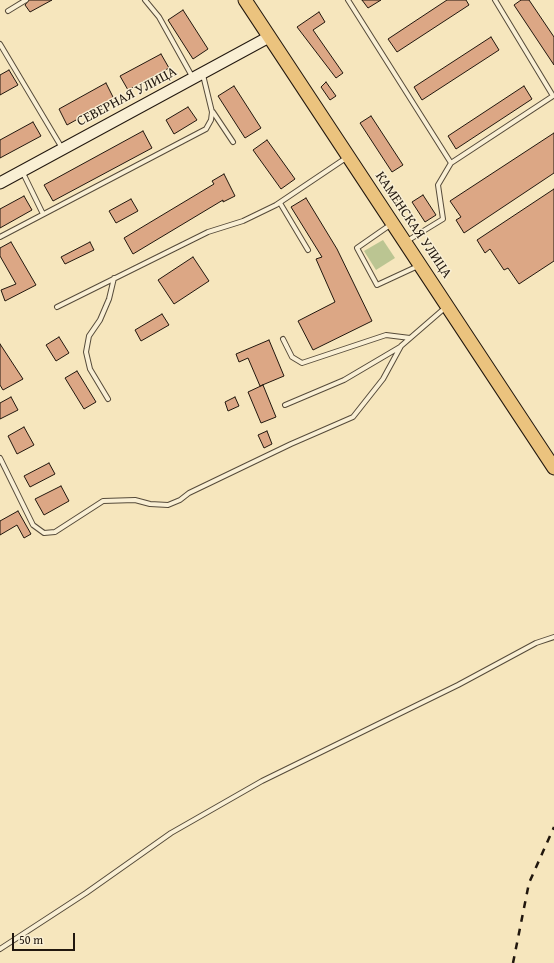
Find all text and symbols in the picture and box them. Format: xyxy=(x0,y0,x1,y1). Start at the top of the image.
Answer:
street label: СЕВЕРНАЯ УЛИЦА xyxy=(74,64,180,130)
street label: КАМЕНСКАЯ УЛИЦА xyxy=(371,169,455,281)
scale bar xyxy=(14,925,77,951)
text: 50 m xyxy=(19,931,43,948)

